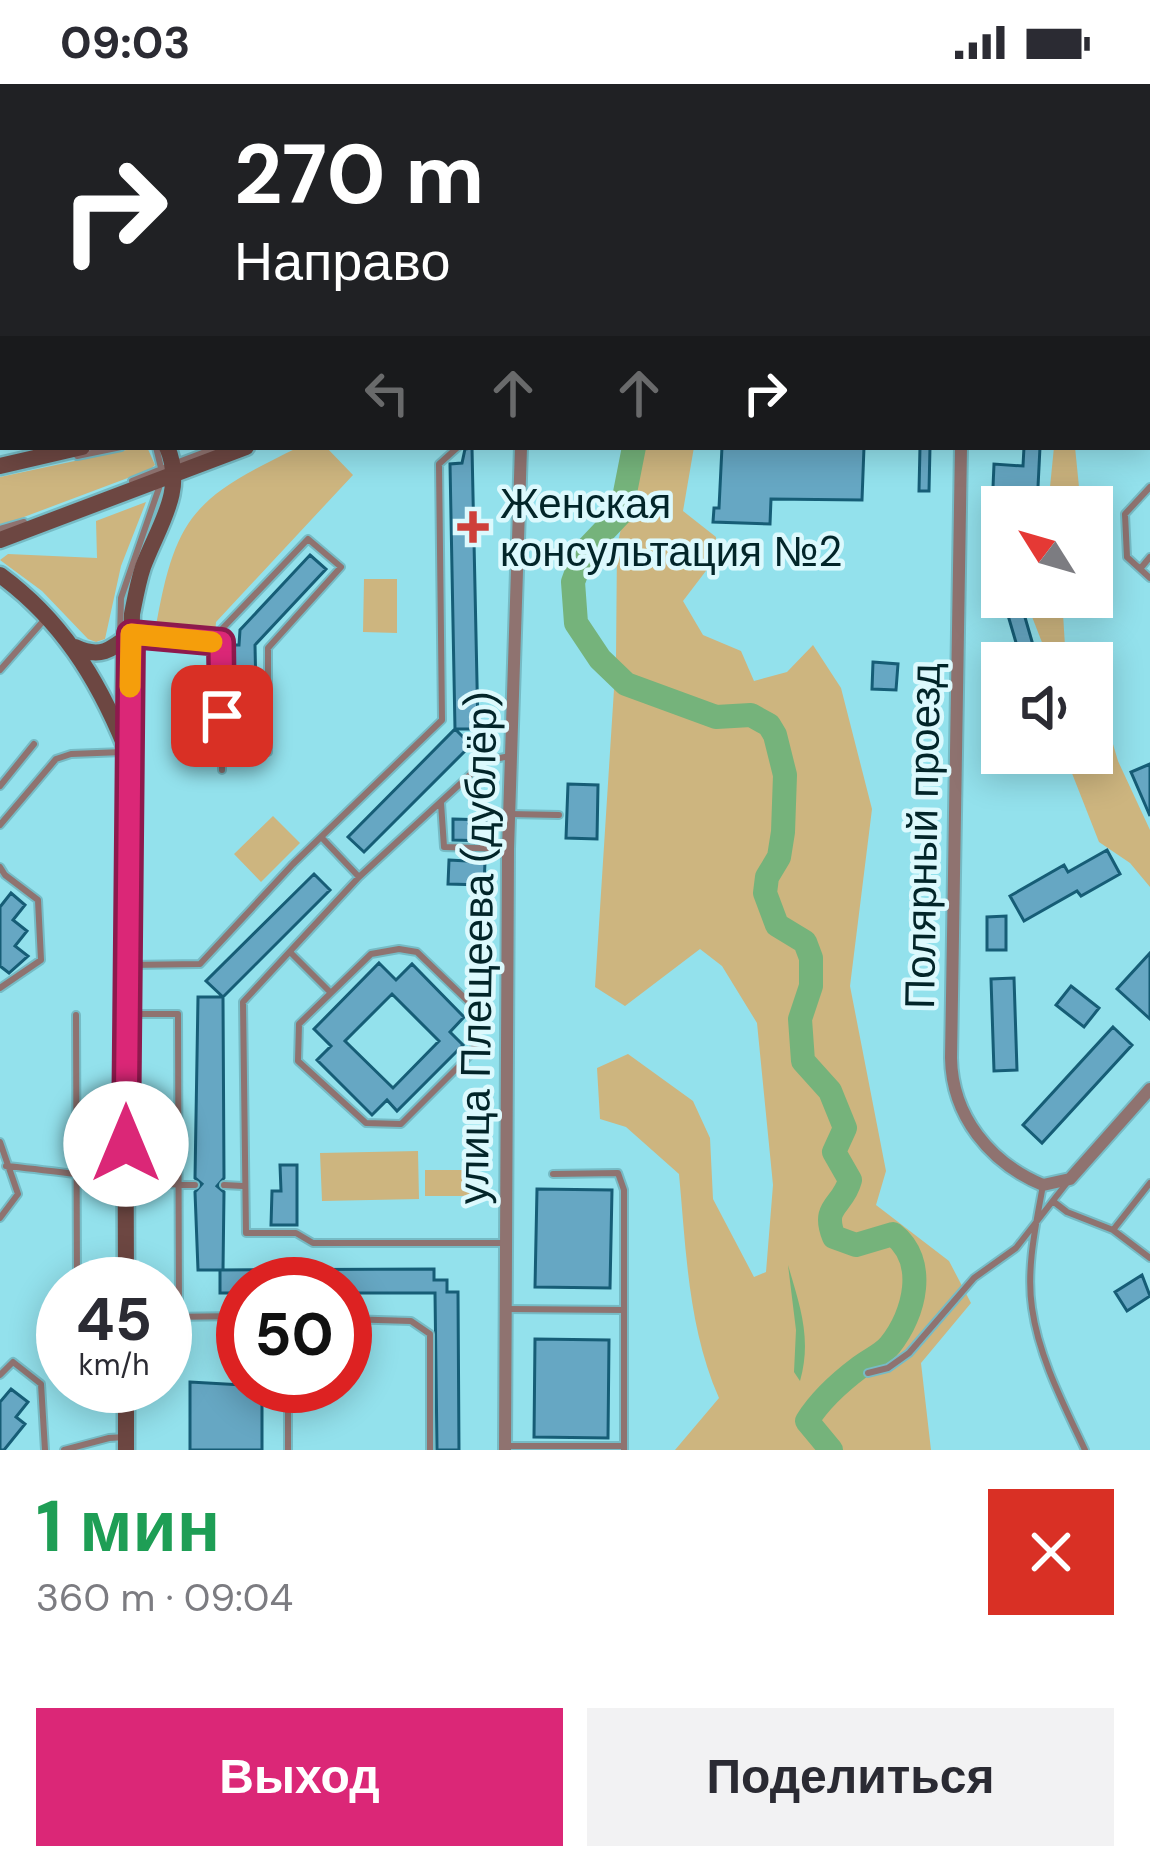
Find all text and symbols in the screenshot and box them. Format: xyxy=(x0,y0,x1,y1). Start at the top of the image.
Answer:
text: 09:03 xyxy=(60,13,191,72)
text: 270 m xyxy=(234,120,484,229)
icon: right xyxy=(36,132,192,288)
text: Направо xyxy=(234,226,450,297)
icon: left xyxy=(354,360,420,426)
icon: ahead xyxy=(480,360,546,426)
icon: ahead xyxy=(606,360,672,426)
icon: right xyxy=(732,360,798,426)
place label: Женская консультация №2 xyxy=(500,476,842,579)
north arrow xyxy=(981,486,1113,618)
map controls xyxy=(981,486,1113,774)
marker: Женская консультация №2 xyxy=(457,511,489,543)
button: sound xyxy=(981,642,1113,774)
street label: Полярный проезд xyxy=(892,663,953,1009)
pin xyxy=(171,665,273,767)
icon: arrive xyxy=(189,683,255,749)
street label: улица Плещеева (дублёр) xyxy=(446,691,509,1205)
position arrow xyxy=(63,1081,189,1207)
speed limit sign: 50 xyxy=(216,1257,372,1413)
text: 45 xyxy=(76,1280,152,1359)
text: km/h xyxy=(79,1345,149,1384)
text: 1 мин xyxy=(36,1480,220,1573)
button: close xyxy=(988,1489,1114,1615)
text: 360 m · 09:04 xyxy=(36,1572,293,1623)
button: Выход xyxy=(36,1708,563,1846)
button: Поделиться xyxy=(587,1708,1114,1846)

